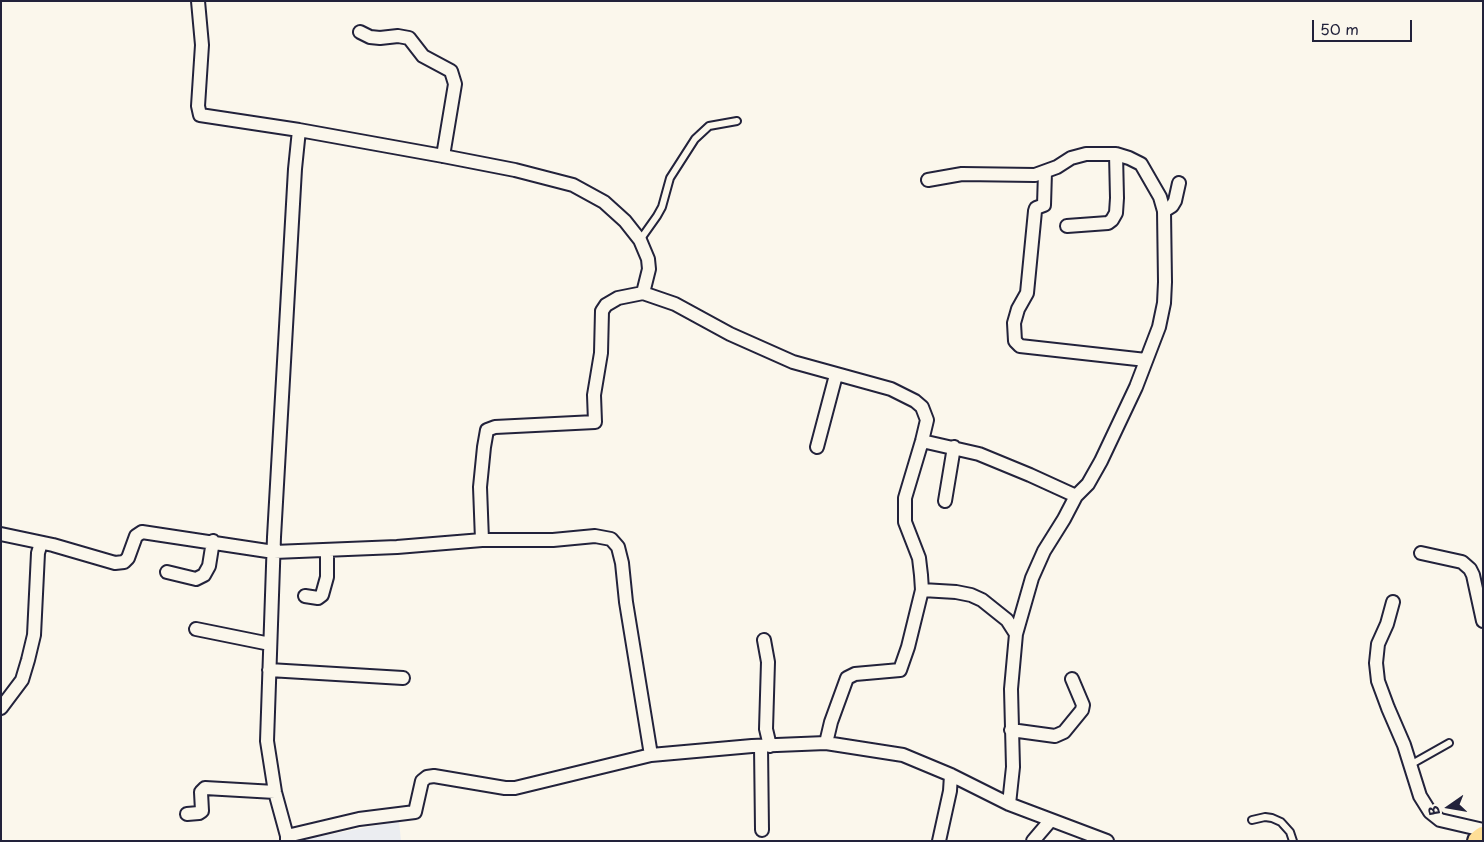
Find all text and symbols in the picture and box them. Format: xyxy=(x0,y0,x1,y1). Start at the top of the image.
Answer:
scale bar xyxy=(1314,10,1414,42)
text: 50 m xyxy=(1320,17,1359,40)
north arrow xyxy=(1424,782,1474,832)
text: B xyxy=(1423,803,1445,818)

